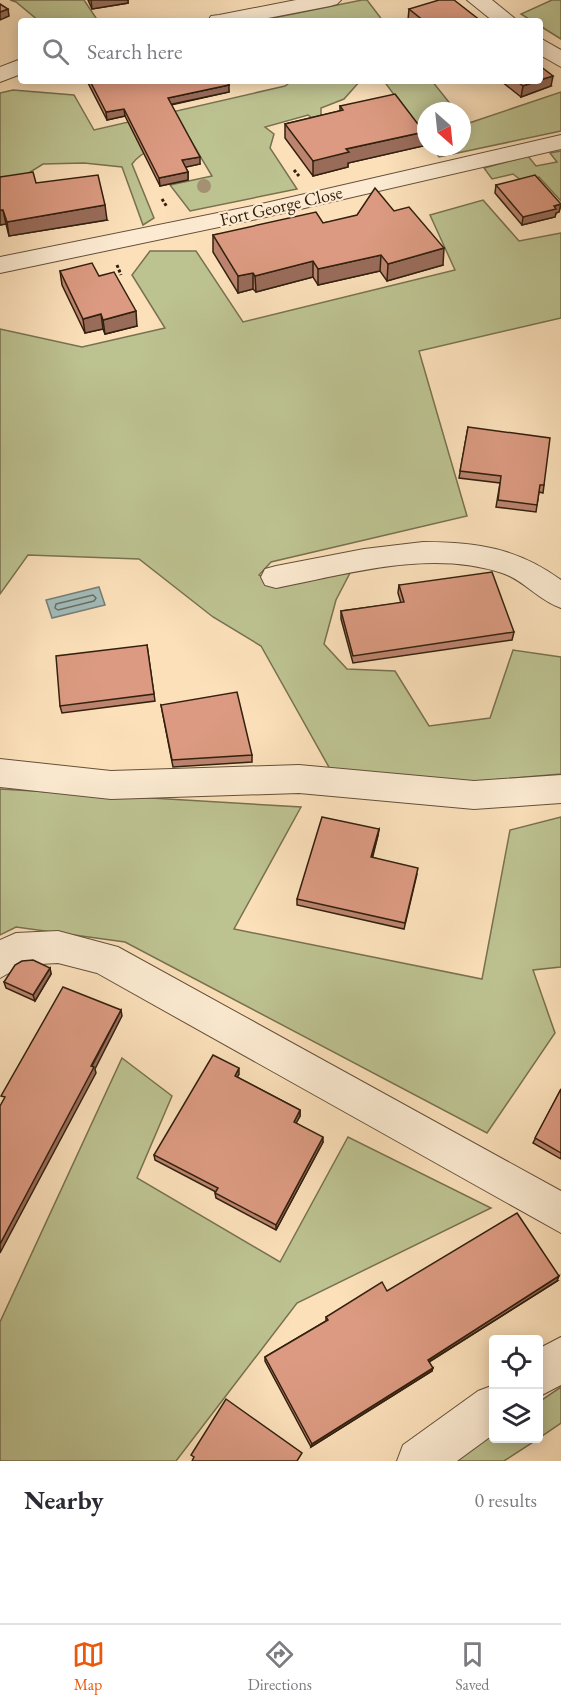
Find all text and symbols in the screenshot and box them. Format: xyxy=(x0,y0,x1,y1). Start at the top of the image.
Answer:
search box xyxy=(18,18,543,84)
icon: search xyxy=(39,35,72,68)
text: Search here xyxy=(87,37,182,66)
north arrow xyxy=(417,102,471,156)
street label: Fort George Close xyxy=(217,180,344,231)
map controls xyxy=(489,1335,543,1443)
button: locate xyxy=(489,1335,543,1389)
button: layers xyxy=(489,1389,543,1443)
text: Nearby xyxy=(24,1483,104,1517)
text: 0 results xyxy=(474,1487,537,1513)
tab: Map xyxy=(72,1638,105,1695)
tab: Directions xyxy=(248,1638,312,1695)
tab: Saved xyxy=(455,1638,489,1695)

